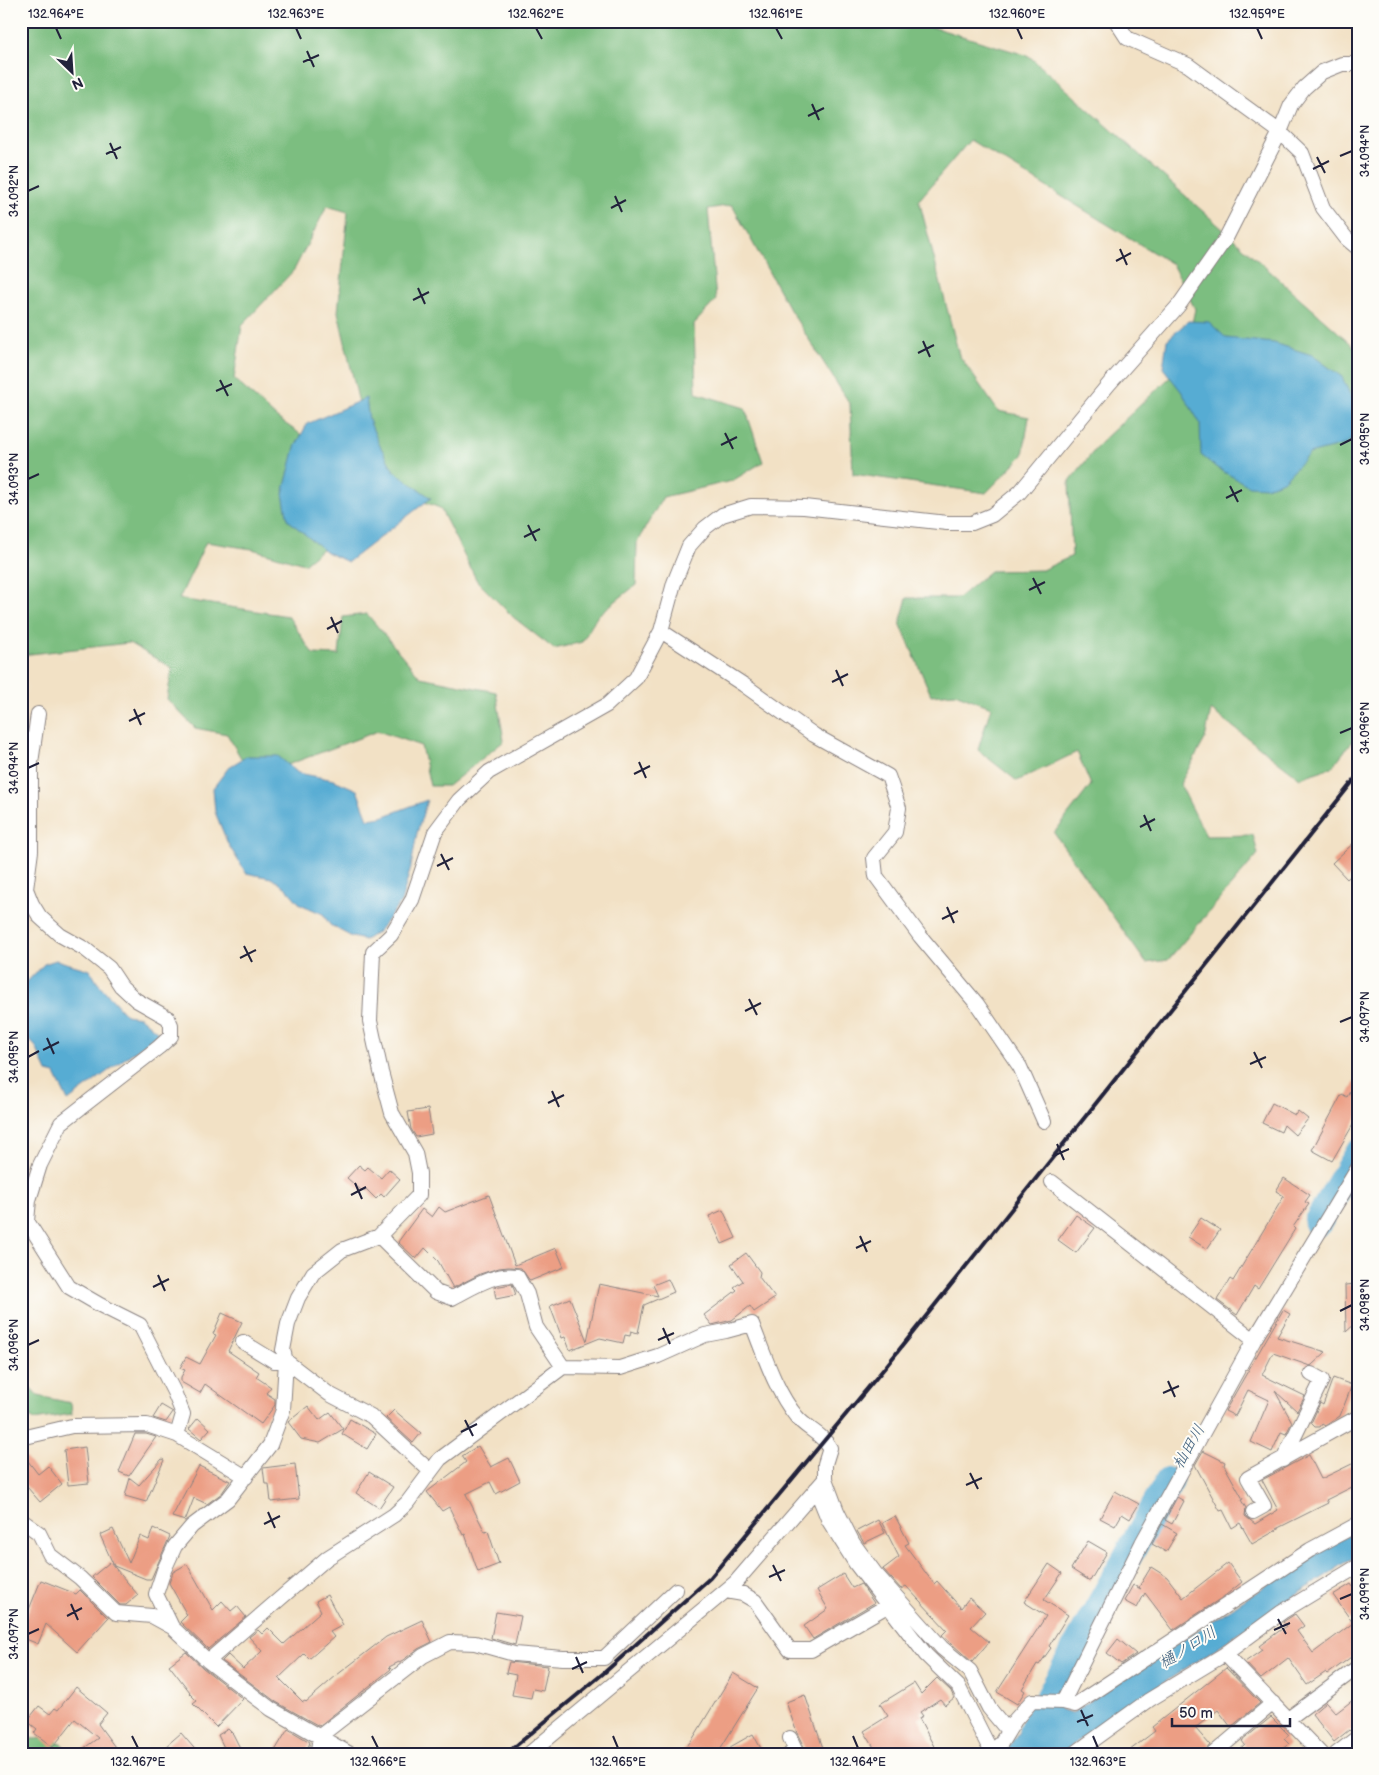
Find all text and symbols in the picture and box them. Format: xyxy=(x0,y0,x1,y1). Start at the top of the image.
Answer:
text: 132.964°E xyxy=(28,7,84,22)
text: 132.963°E xyxy=(268,7,324,22)
text: 132.962°E xyxy=(508,7,564,22)
text: 132.961°E xyxy=(749,7,803,22)
text: 132.960°E xyxy=(989,7,1045,22)
text: 132.959°E xyxy=(1229,7,1285,22)
north arrow xyxy=(48,48,98,98)
text: N xyxy=(69,73,86,93)
text: 34.094°N xyxy=(1358,125,1373,177)
text: 34.092°N xyxy=(7,165,22,217)
text: 34.095°N xyxy=(1358,413,1373,465)
text: 34.093°N xyxy=(7,453,22,505)
text: 34.096°N xyxy=(1358,702,1373,754)
text: 34.094°N xyxy=(7,742,22,794)
text: 34.097°N xyxy=(1358,991,1373,1043)
text: 34.095°N xyxy=(7,1031,22,1083)
text: 34.098°N xyxy=(1358,1279,1373,1331)
text: 34.096°N xyxy=(7,1319,22,1371)
water label: 杣田川 xyxy=(1169,1421,1209,1473)
text: 34.099°N xyxy=(1358,1568,1373,1620)
text: 34.097°N xyxy=(7,1608,22,1660)
water label: 樋ノ口川 xyxy=(1156,1623,1220,1673)
scale bar xyxy=(1172,1695,1289,1727)
text: 50 m xyxy=(1179,1704,1213,1723)
text: 132.967°E xyxy=(110,1755,166,1770)
text: 132.966°E xyxy=(350,1755,406,1770)
text: 132.965°E xyxy=(590,1755,646,1770)
text: 132.964°E xyxy=(830,1755,886,1770)
text: 132.963°E xyxy=(1070,1755,1126,1770)

